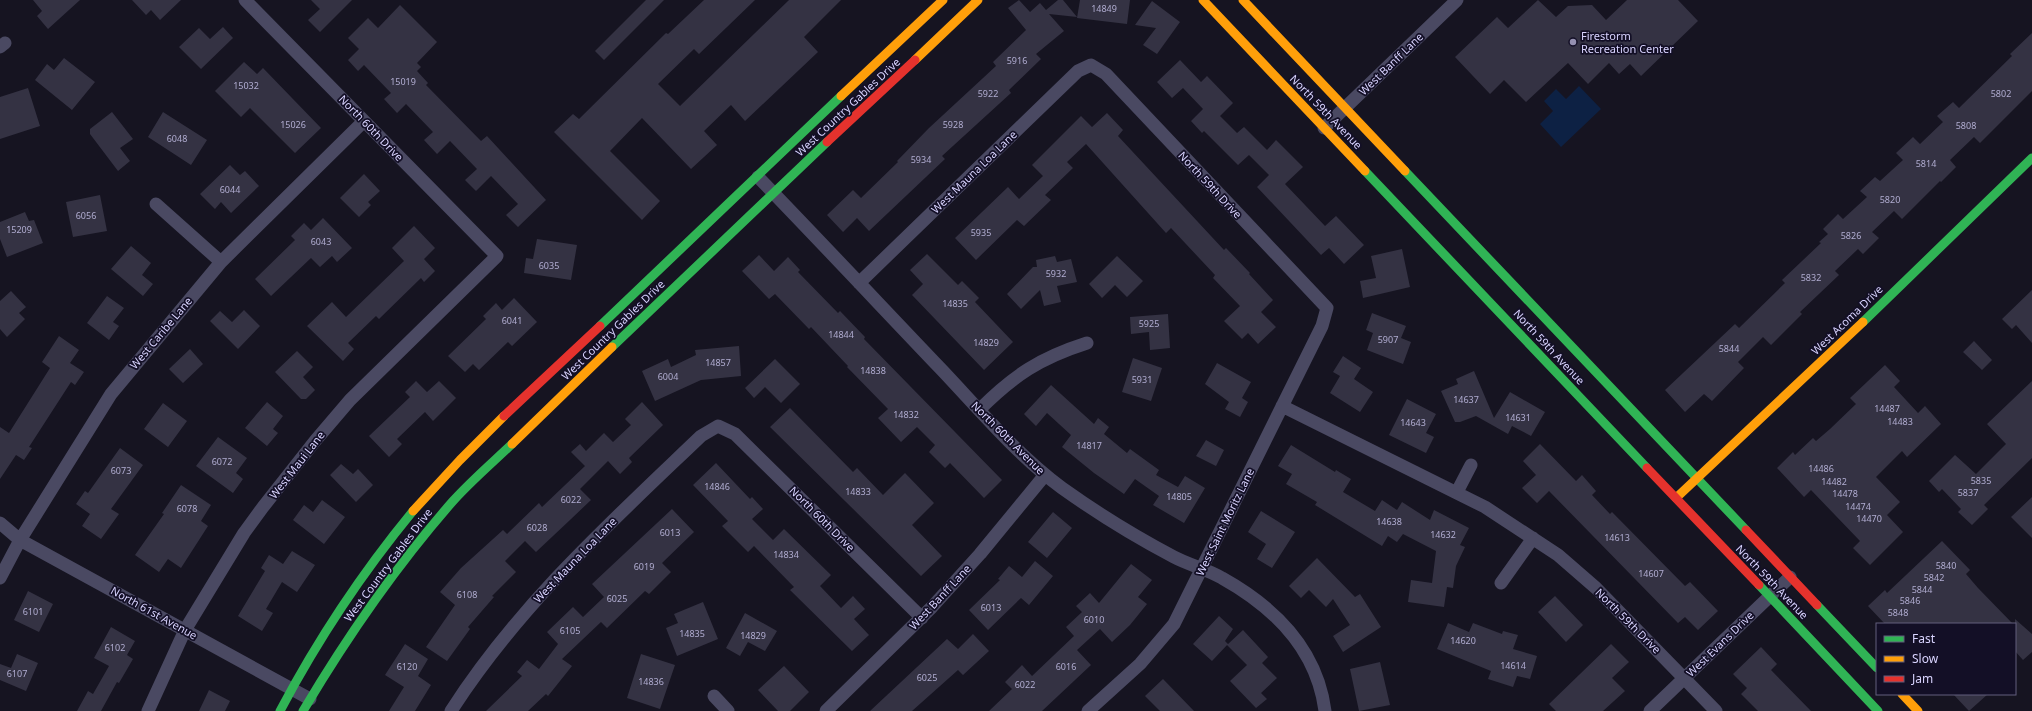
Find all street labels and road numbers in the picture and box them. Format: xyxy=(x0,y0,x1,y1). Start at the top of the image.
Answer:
street label: West Banff Lane xyxy=(1355,29,1426,98)
street label: West Country Gables Drive xyxy=(792,54,903,159)
street label: North 59th Avenue xyxy=(1287,71,1366,152)
street label: North 60th Drive xyxy=(336,91,407,164)
street label: West Mauna Loa Lane xyxy=(928,127,1020,216)
street label: North 59th Drive xyxy=(1175,148,1245,221)
street label: West Country Gables Drive xyxy=(558,276,667,383)
street label: West Acoma Drive xyxy=(1808,282,1886,358)
street label: West Caribe Lane xyxy=(126,294,195,372)
street label: North 59th Avenue xyxy=(1510,306,1588,388)
street label: North 60th Avenue xyxy=(968,398,1048,478)
street label: West Maui Lane xyxy=(265,428,328,502)
street label: West Saint Moritz Lane xyxy=(1192,465,1257,578)
street label: North 60th Drive xyxy=(786,483,858,555)
street label: West Country Gables Drive xyxy=(340,505,435,624)
street label: West Mauna Loa Lane xyxy=(530,514,619,606)
street label: North 59th Avenue xyxy=(1733,541,1812,622)
street label: West Banff Lane xyxy=(906,561,974,632)
street label: North 61st Avenue xyxy=(108,583,200,643)
street label: North 59th Drive xyxy=(1592,585,1664,657)
street label: West Evans Drive xyxy=(1683,608,1757,680)

